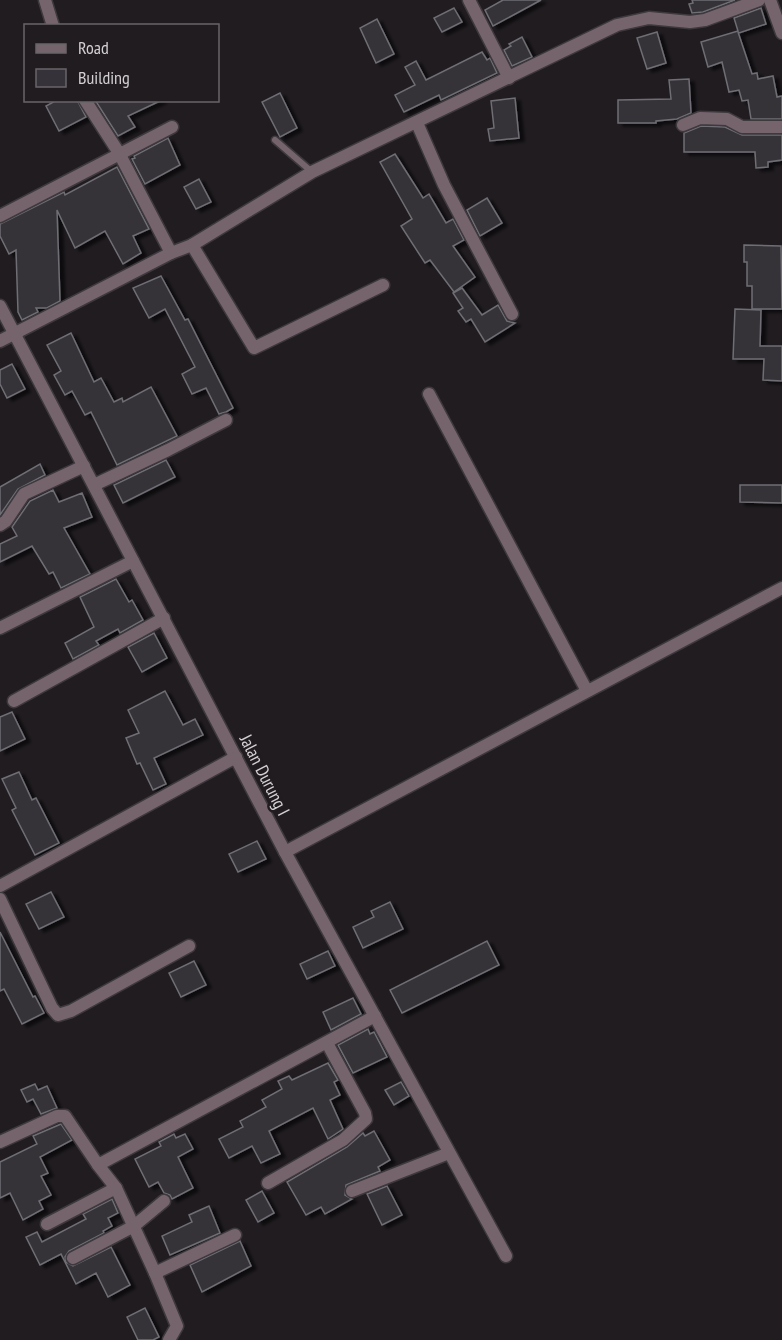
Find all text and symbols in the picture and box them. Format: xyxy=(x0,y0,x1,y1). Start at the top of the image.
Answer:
legend xyxy=(24,24,219,102)
text: Road xyxy=(78,36,109,59)
text: Building xyxy=(78,66,130,89)
street label: Jalan Durung I xyxy=(234,730,295,820)

